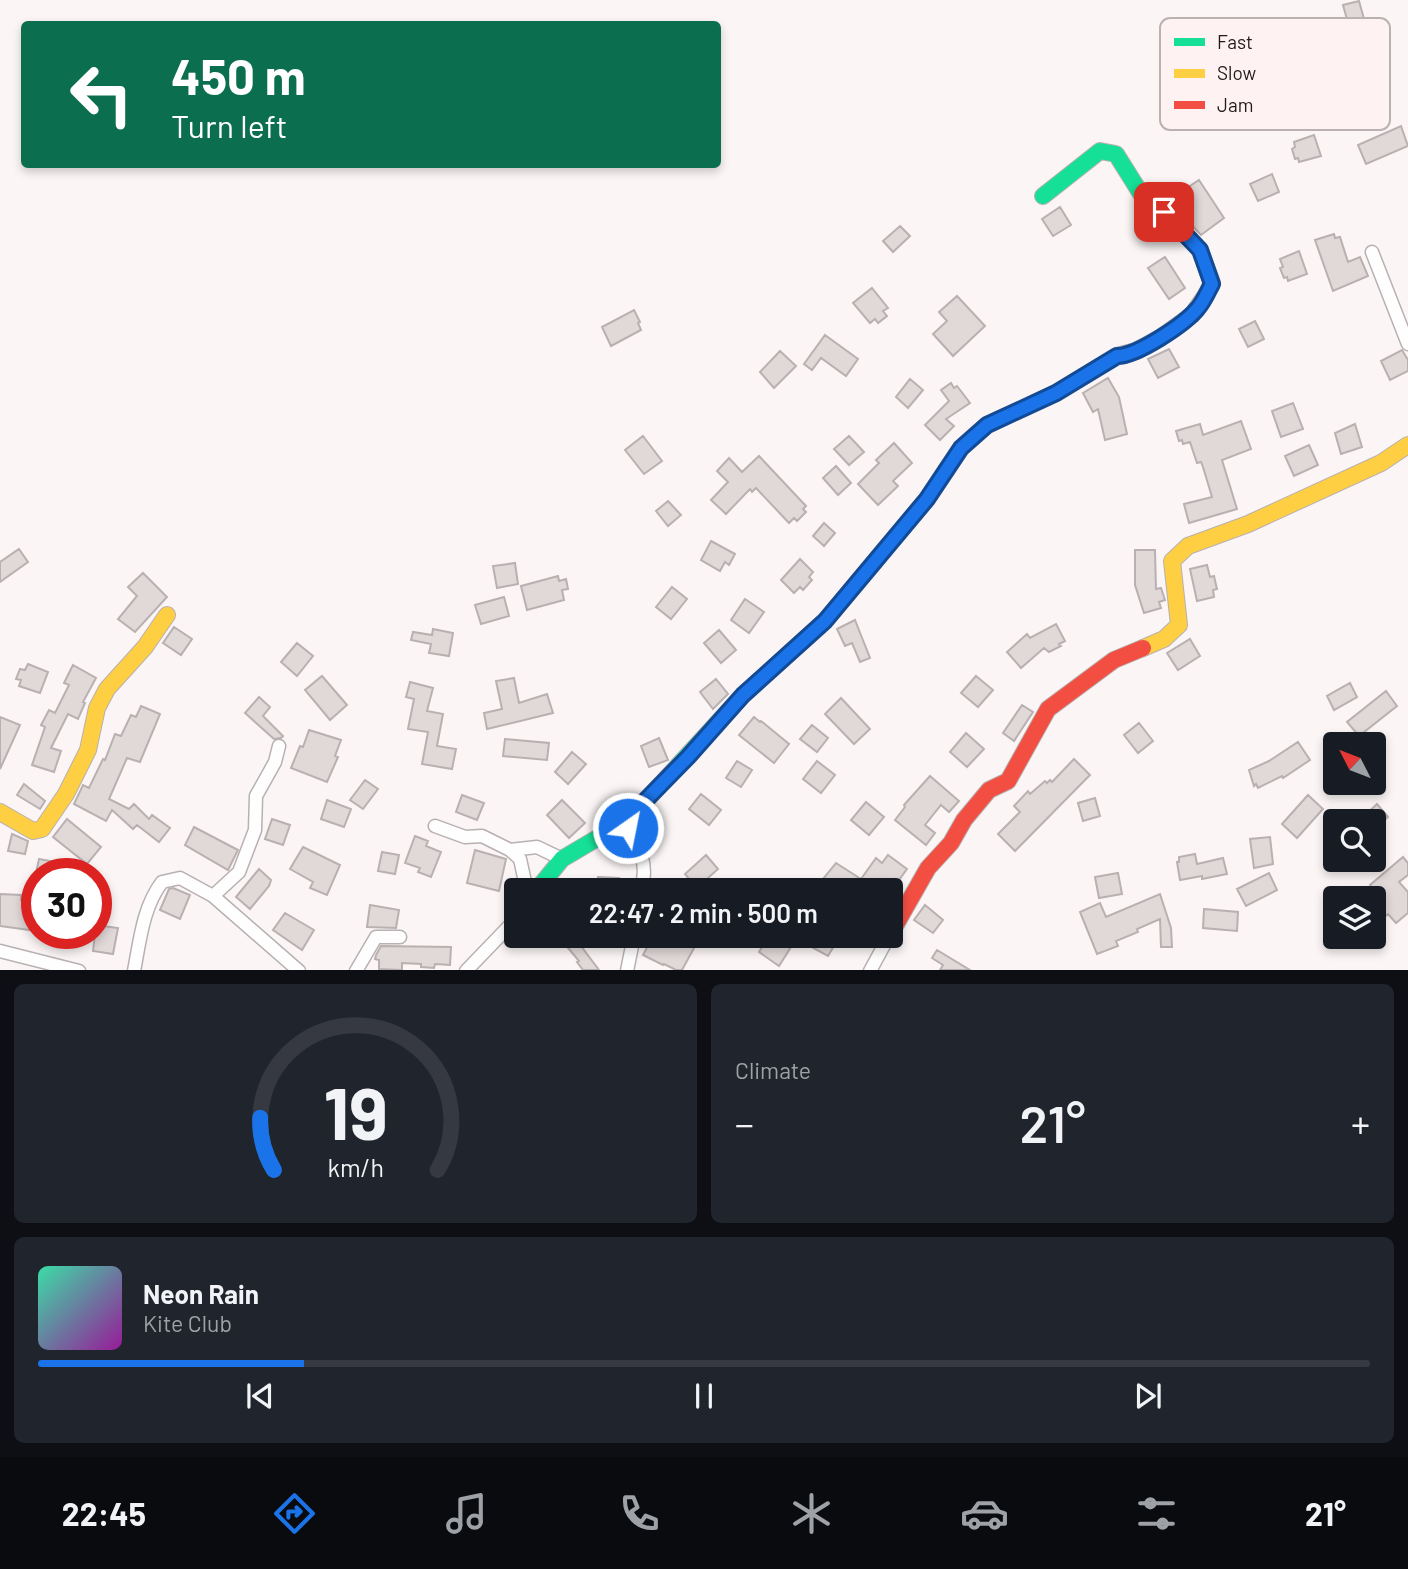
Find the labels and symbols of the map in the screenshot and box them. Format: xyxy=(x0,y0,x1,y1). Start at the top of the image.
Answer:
legend xyxy=(1160,18,1390,130)
text: Fast xyxy=(1217,30,1253,53)
text: Slow xyxy=(1217,61,1256,84)
text: Jam xyxy=(1217,93,1253,116)
pin xyxy=(1134,182,1194,242)
north arrow xyxy=(1323,732,1386,794)
position arrow xyxy=(591,791,665,865)
speed limit sign: 30 xyxy=(21,858,112,949)

